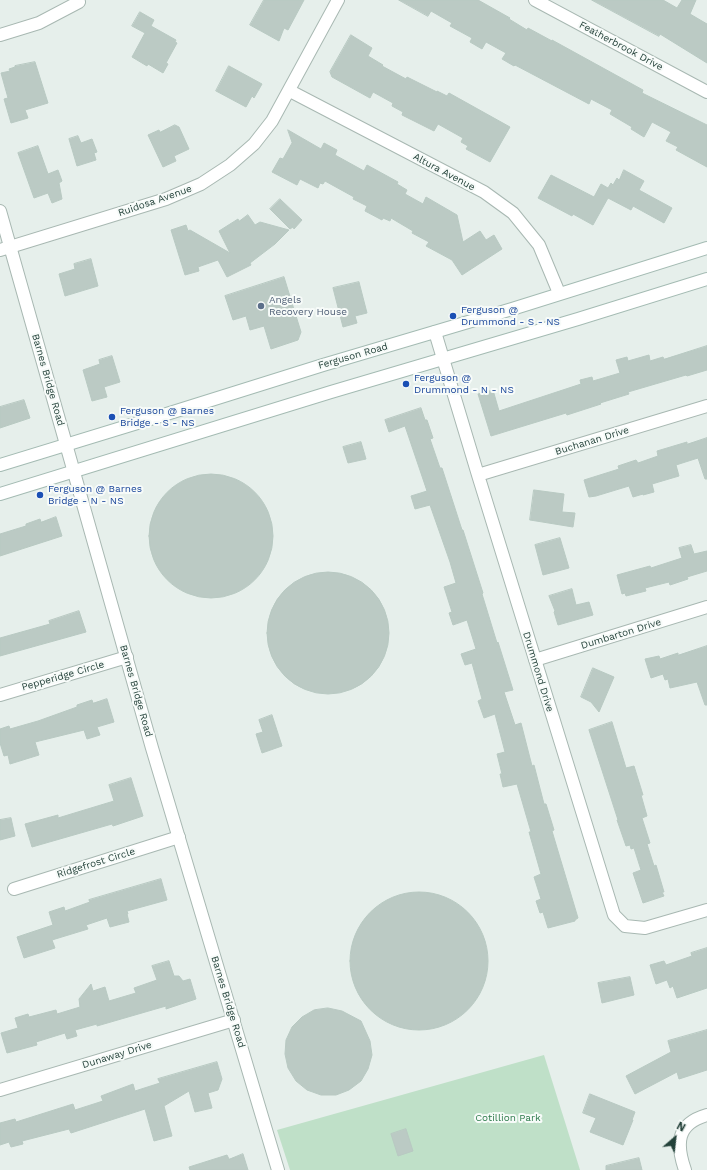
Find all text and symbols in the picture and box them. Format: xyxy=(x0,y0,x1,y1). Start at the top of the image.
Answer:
street label: Featherbrook Drive xyxy=(577,19,665,73)
street label: Altura Avenue xyxy=(411,151,477,193)
street label: Ruidosa Avenue xyxy=(116,183,194,219)
place label: Angels Recovery House xyxy=(269,294,347,318)
marker: Angels Recovery House xyxy=(256,301,266,311)
place label: Ferguson @ Drummond - S - NS xyxy=(461,304,560,328)
marker: Ferguson @ Drummond - S - NS xyxy=(448,311,458,321)
street label: Barnes Bridge Road xyxy=(29,333,67,427)
street label: Ferguson Road xyxy=(317,340,389,372)
place label: Ferguson @ Drummond - N - NS xyxy=(414,372,514,396)
marker: Ferguson @ Drummond - N - NS xyxy=(401,379,411,389)
place label: Ferguson @ Barnes Bridge - S - NS xyxy=(120,405,214,428)
marker: Ferguson @ Barnes Bridge - S - NS xyxy=(107,412,117,422)
street label: Buchanan Drive xyxy=(554,424,630,458)
place label: Ferguson @ Barnes Bridge - N - NS xyxy=(48,483,142,506)
marker: Ferguson @ Barnes Bridge - N - NS xyxy=(35,490,45,500)
street label: Dumbarton Drive xyxy=(579,616,663,652)
street label: Drummond Drive xyxy=(520,630,556,714)
street label: Barnes Bridge Road xyxy=(117,644,155,738)
street label: Pepperidge Circle xyxy=(20,658,106,694)
street label: Ridgefrost Circle xyxy=(55,845,137,881)
street label: Barnes Bridge Road xyxy=(208,955,248,1049)
street label: Dunaway Drive xyxy=(81,1039,153,1071)
park label: Cotillion Park xyxy=(475,1112,541,1124)
north arrow xyxy=(655,1118,695,1158)
text: N xyxy=(674,1119,688,1135)

